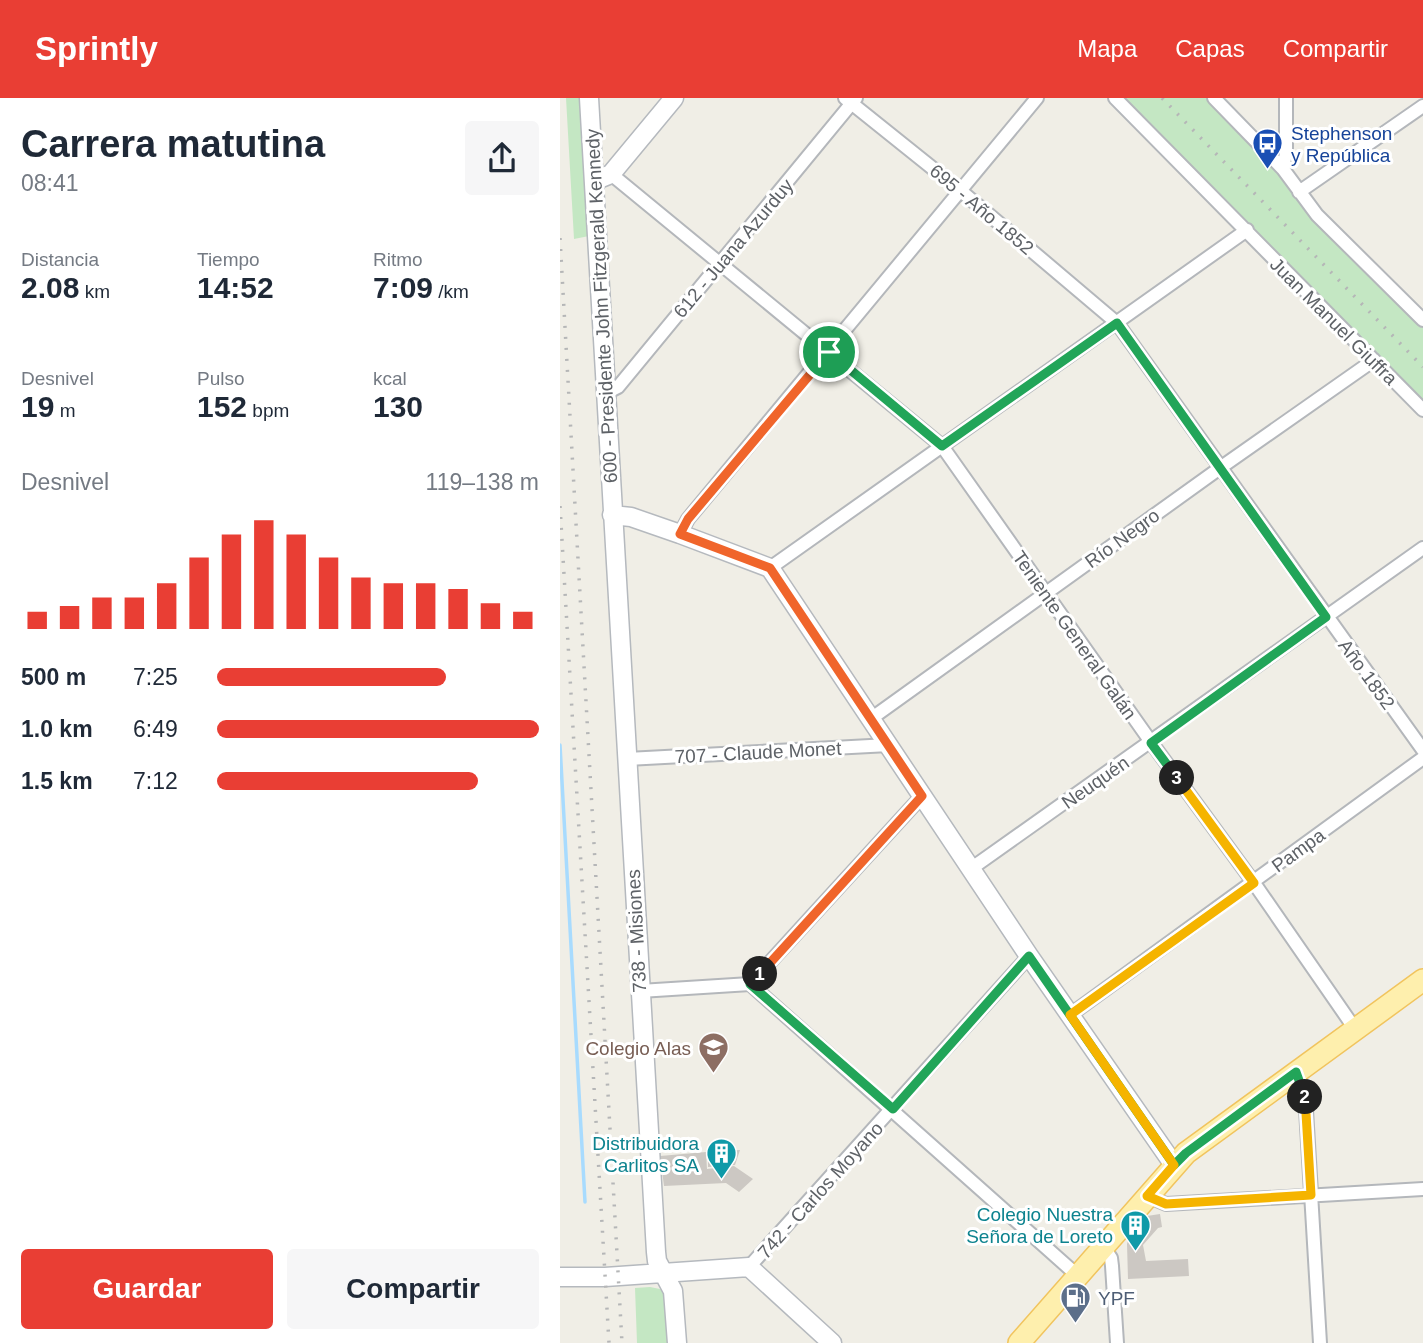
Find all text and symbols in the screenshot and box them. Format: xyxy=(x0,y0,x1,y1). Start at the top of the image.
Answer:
text: Sprintly xyxy=(35,30,158,67)
text: Mapa xyxy=(1077,35,1137,62)
text: Capas xyxy=(1175,35,1245,62)
text: Compartir xyxy=(1283,35,1388,62)
button: share xyxy=(465,121,539,195)
text: Carrera matutina xyxy=(21,123,325,165)
place label: Stephenson y República xyxy=(1291,123,1392,166)
bus stop icon: Stephenson y República xyxy=(1251,127,1285,171)
street label: 600 - Presidente John Fitzgerald Kennedy xyxy=(582,128,621,484)
street label: 695 - Año 1852 xyxy=(926,160,1038,259)
text: 08:41 xyxy=(21,170,79,196)
street label: 612 - Juana Azurduy xyxy=(669,174,798,322)
text: Distancia xyxy=(21,249,99,270)
text: Tiempo xyxy=(197,249,260,270)
text: Ritmo xyxy=(373,249,423,270)
street label: Juan Manuel Giuffra xyxy=(1266,254,1402,389)
text: 2.08 xyxy=(21,271,79,304)
text: 14:52 xyxy=(197,271,274,304)
text: 7:09 xyxy=(373,271,433,304)
text: km xyxy=(79,281,110,302)
text: /km xyxy=(433,281,469,302)
pin xyxy=(799,322,859,382)
icon: arrive xyxy=(810,333,848,371)
text: Desnivel xyxy=(21,368,94,389)
text: Pulso xyxy=(197,368,245,389)
text: kcal xyxy=(373,368,407,389)
text: 19 xyxy=(21,390,54,423)
text: 152 xyxy=(197,390,247,423)
text: 130 xyxy=(373,390,423,423)
text: m xyxy=(54,400,75,421)
text: bpm xyxy=(247,400,289,421)
text: Desnivel xyxy=(21,469,109,495)
text: 119–138 m xyxy=(426,469,539,495)
street label: Río Negro xyxy=(1081,504,1163,572)
street label: Teniente General Galán xyxy=(1008,547,1141,724)
street label: Año 1852 xyxy=(1334,635,1399,713)
text: 500 m xyxy=(21,664,86,690)
text: 7:25 xyxy=(133,664,178,690)
text: 1.0 km xyxy=(21,716,93,742)
text: 6:49 xyxy=(133,716,178,742)
street label: 707 - Claude Monet xyxy=(674,738,843,767)
street label: Neuquén xyxy=(1058,752,1133,813)
pin: 3 xyxy=(1160,760,1194,796)
text: 3 xyxy=(1171,767,1182,788)
text: 1.5 km xyxy=(21,768,93,794)
text: 7:12 xyxy=(133,768,178,794)
street label: Pampa xyxy=(1268,824,1329,877)
street label: 738 - Misiones xyxy=(623,869,650,993)
pin: 1 xyxy=(742,956,778,992)
text: 1 xyxy=(754,963,765,984)
school or university icon: Colegio Alas xyxy=(697,1031,731,1075)
place label: Colegio Alas xyxy=(585,1038,691,1059)
pin: 2 xyxy=(1288,1080,1322,1114)
text: 2 xyxy=(1299,1086,1310,1107)
street label: 742 - Carlos Moyano xyxy=(754,1118,887,1263)
place label: Distribuidora Carlitos SA xyxy=(592,1133,699,1176)
building icon: Distribuidora Carlitos SA xyxy=(705,1137,739,1181)
place label: Colegio Nuestra Señora de Loreto xyxy=(966,1204,1113,1247)
building icon: Colegio Nuestra Señora de Loreto xyxy=(1119,1208,1153,1252)
button: Guardar xyxy=(21,1249,273,1329)
button: Compartir xyxy=(287,1249,539,1329)
fuel station icon: YPF xyxy=(1058,1281,1092,1325)
place label: YPF xyxy=(1098,1288,1135,1309)

